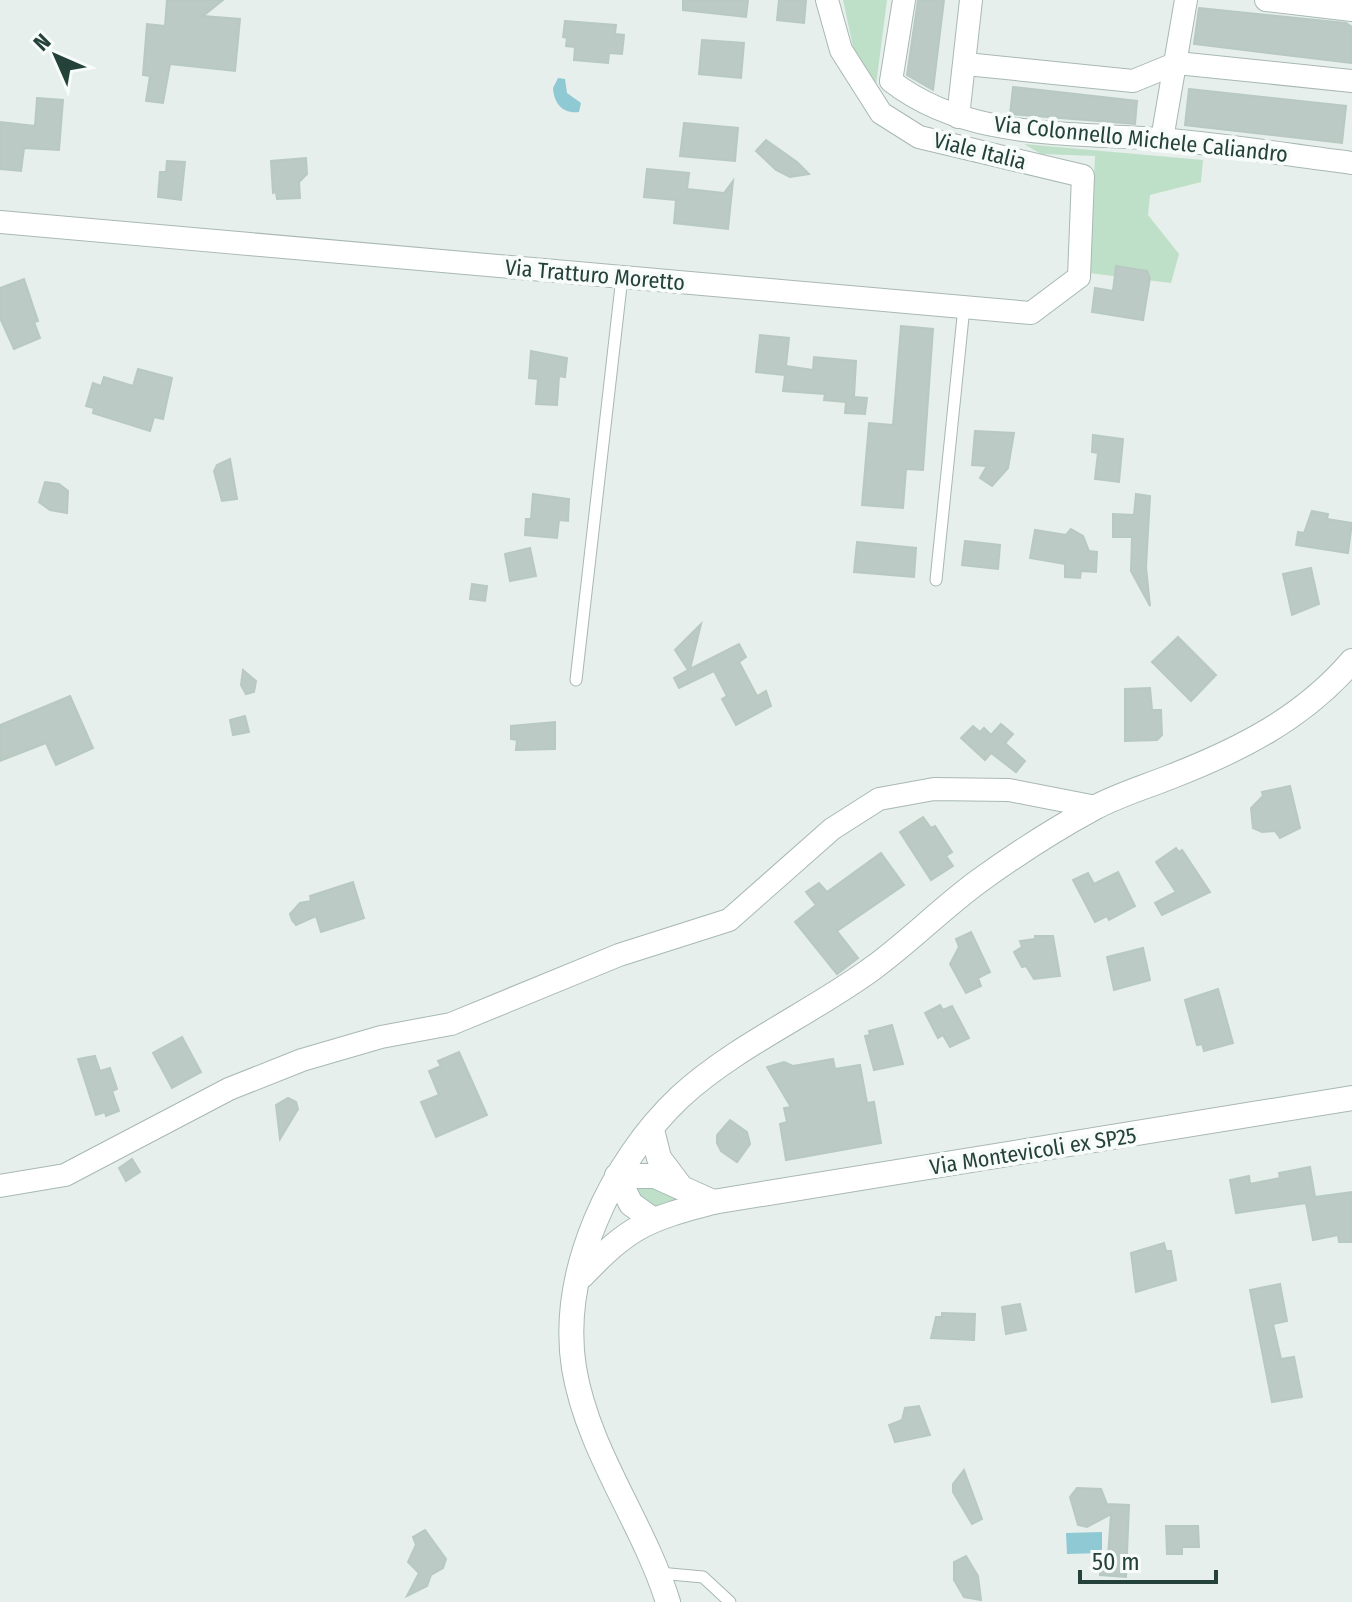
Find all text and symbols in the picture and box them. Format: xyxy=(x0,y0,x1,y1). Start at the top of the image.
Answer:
north arrow xyxy=(16,16,96,96)
text: N xyxy=(28,28,56,56)
street label: Via Colonnello Michele Caliandro xyxy=(993,110,1289,168)
street label: Viale Italia xyxy=(931,126,1029,176)
street label: Via Tratturo Moretto xyxy=(504,254,686,296)
street label: Via Montevicoli ex SP25 xyxy=(928,1121,1138,1181)
scale bar xyxy=(1080,1534,1216,1584)
text: 50 m xyxy=(1092,1548,1140,1576)

